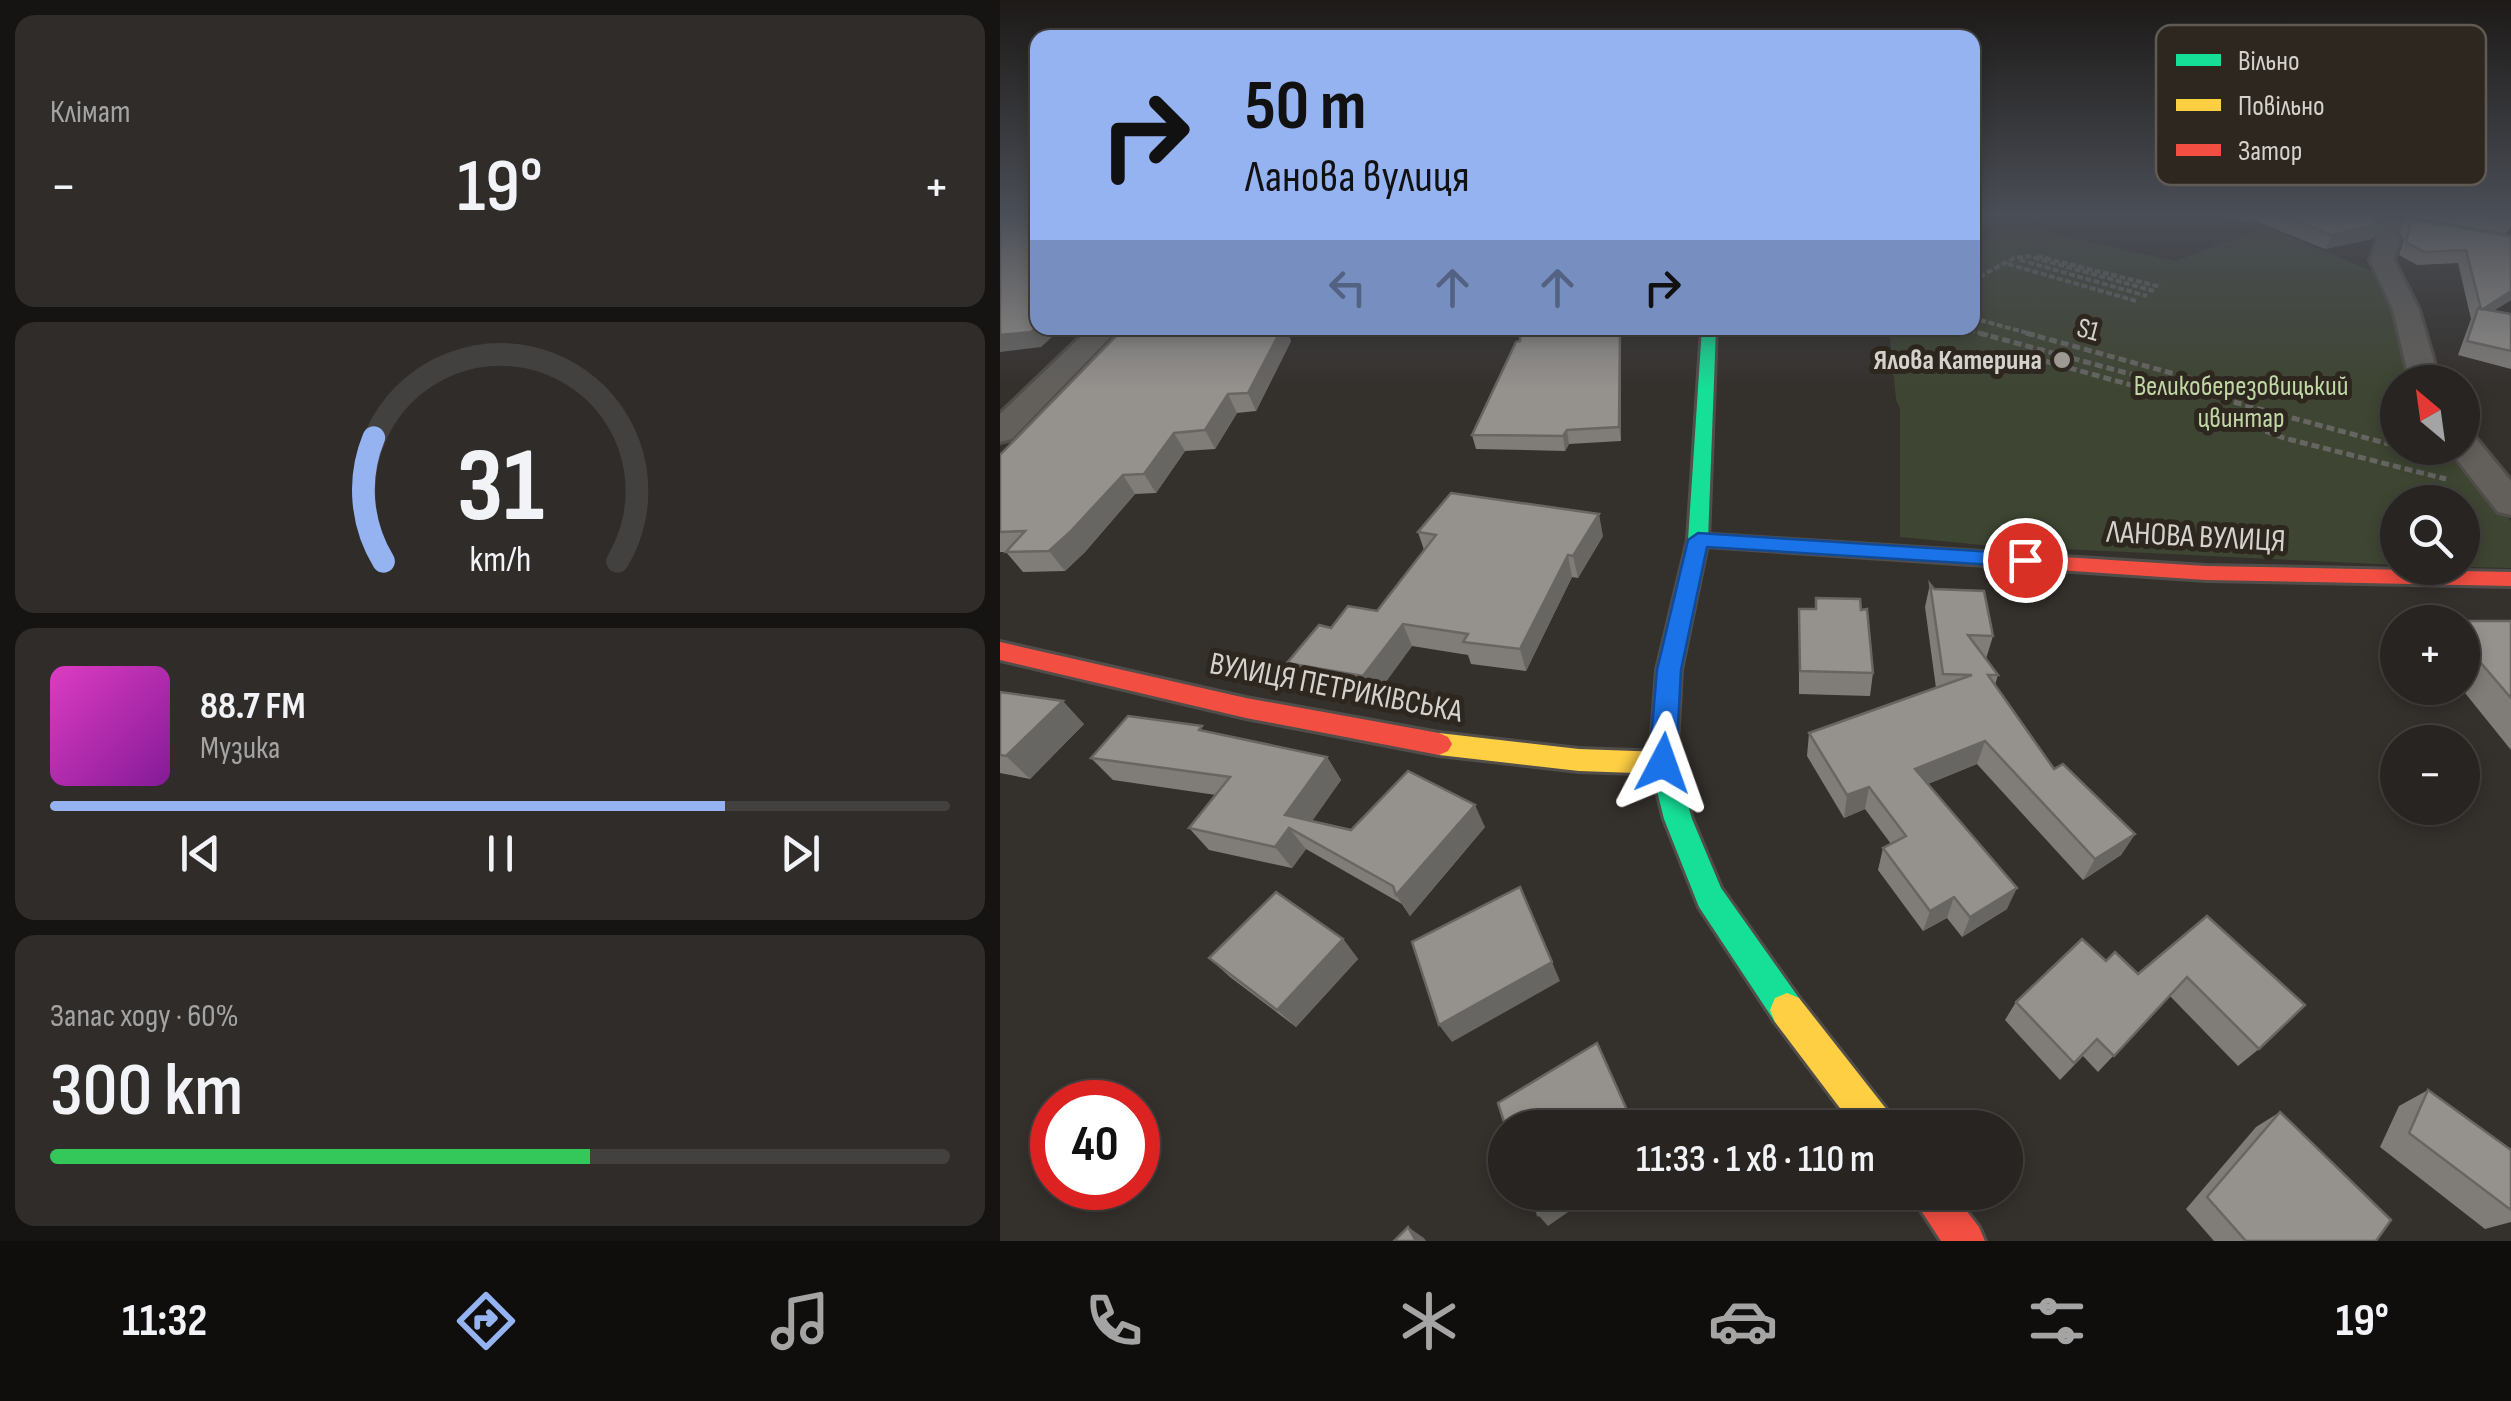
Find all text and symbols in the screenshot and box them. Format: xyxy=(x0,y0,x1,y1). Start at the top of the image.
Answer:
legend xyxy=(2156,25,2486,185)
text: Вільно xyxy=(2238,45,2300,78)
text: 50 m xyxy=(1245,65,1366,149)
icon: right xyxy=(1080,70,1210,200)
text: Повільно xyxy=(2238,90,2325,123)
text: Клімат xyxy=(50,93,131,132)
text: Затор xyxy=(2238,135,2302,168)
text: 19° xyxy=(457,142,543,233)
text: Ланова вулиця xyxy=(1245,150,1470,205)
text: − xyxy=(50,154,77,221)
text: + xyxy=(923,154,950,221)
icon: left xyxy=(1320,260,1375,315)
icon: ahead xyxy=(1425,260,1480,315)
icon: ahead xyxy=(1530,260,1585,315)
icon: right xyxy=(1635,260,1690,315)
street label: S1 xyxy=(2073,311,2103,349)
place label: Ялова Катерина xyxy=(1874,344,2042,377)
marker: Ялова Катерина xyxy=(2051,349,2073,371)
north arrow xyxy=(2380,365,2480,465)
map controls xyxy=(2380,365,2480,825)
park label: Великоберезовицький цвинтар xyxy=(2134,370,2348,435)
text: 31 xyxy=(456,425,544,550)
button: search xyxy=(2380,485,2480,585)
street label: ЛАНОВА ВУЛИЦЯ xyxy=(2104,513,2287,561)
pin xyxy=(1983,518,2068,603)
icon: arrive xyxy=(1998,533,2053,588)
text: km/h xyxy=(469,539,531,582)
button: + xyxy=(2380,605,2480,705)
street label: ВУЛИЦЯ ПЕТРИКІВСЬКА xyxy=(1206,644,1466,732)
text: 88.7 FM xyxy=(200,684,305,729)
position arrow xyxy=(1611,711,1715,815)
button: − xyxy=(2380,725,2480,825)
text: Музика xyxy=(200,729,280,768)
icon: previous xyxy=(173,826,228,881)
icon: pause xyxy=(473,826,528,881)
icon: next xyxy=(773,826,828,881)
text: Запас ходу · 60% xyxy=(50,997,239,1036)
text: 300 km xyxy=(50,1046,243,1137)
speed limit sign: 40 xyxy=(1030,1080,1160,1210)
text: 11:33 · 1 хв · 110 m xyxy=(1636,1137,1875,1182)
icon: directions xyxy=(451,1286,521,1356)
icon: music xyxy=(765,1286,835,1356)
icon: phone xyxy=(1079,1286,1149,1356)
icon: climate xyxy=(1394,1286,1464,1356)
icon: car xyxy=(1708,1286,1778,1356)
icon: filters xyxy=(2022,1286,2092,1356)
text: 11:32 xyxy=(122,1294,207,1349)
text: 19° xyxy=(2336,1294,2389,1349)

